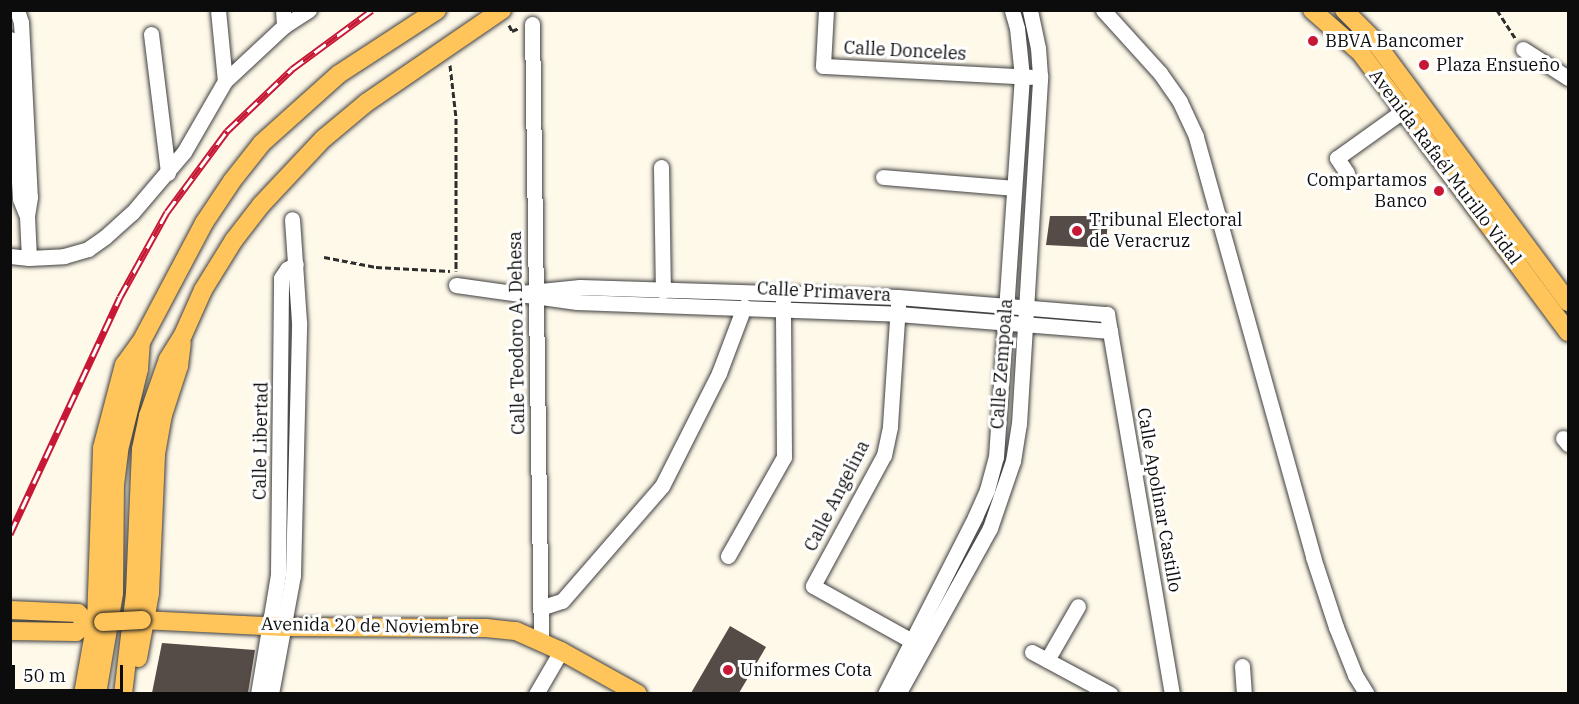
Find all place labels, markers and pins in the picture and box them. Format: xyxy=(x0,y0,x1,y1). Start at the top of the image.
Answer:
place label: BBVA Bancomer xyxy=(1325,30,1464,52)
marker: BBVA Bancomer xyxy=(1306,34,1320,48)
place label: Plaza Ensueño xyxy=(1436,54,1560,76)
marker: Plaza Ensueño xyxy=(1417,58,1431,72)
place label: Compartamos Banco xyxy=(1307,170,1427,213)
marker: Compartamos Banco xyxy=(1432,184,1446,198)
place label: Tribunal Electoral de Veracruz xyxy=(1089,210,1243,252)
marker: Tribunal Electoral de Veracruz xyxy=(1070,224,1084,238)
place label: Uniformes Cota xyxy=(740,659,872,681)
marker: Uniformes Cota xyxy=(721,663,735,677)

